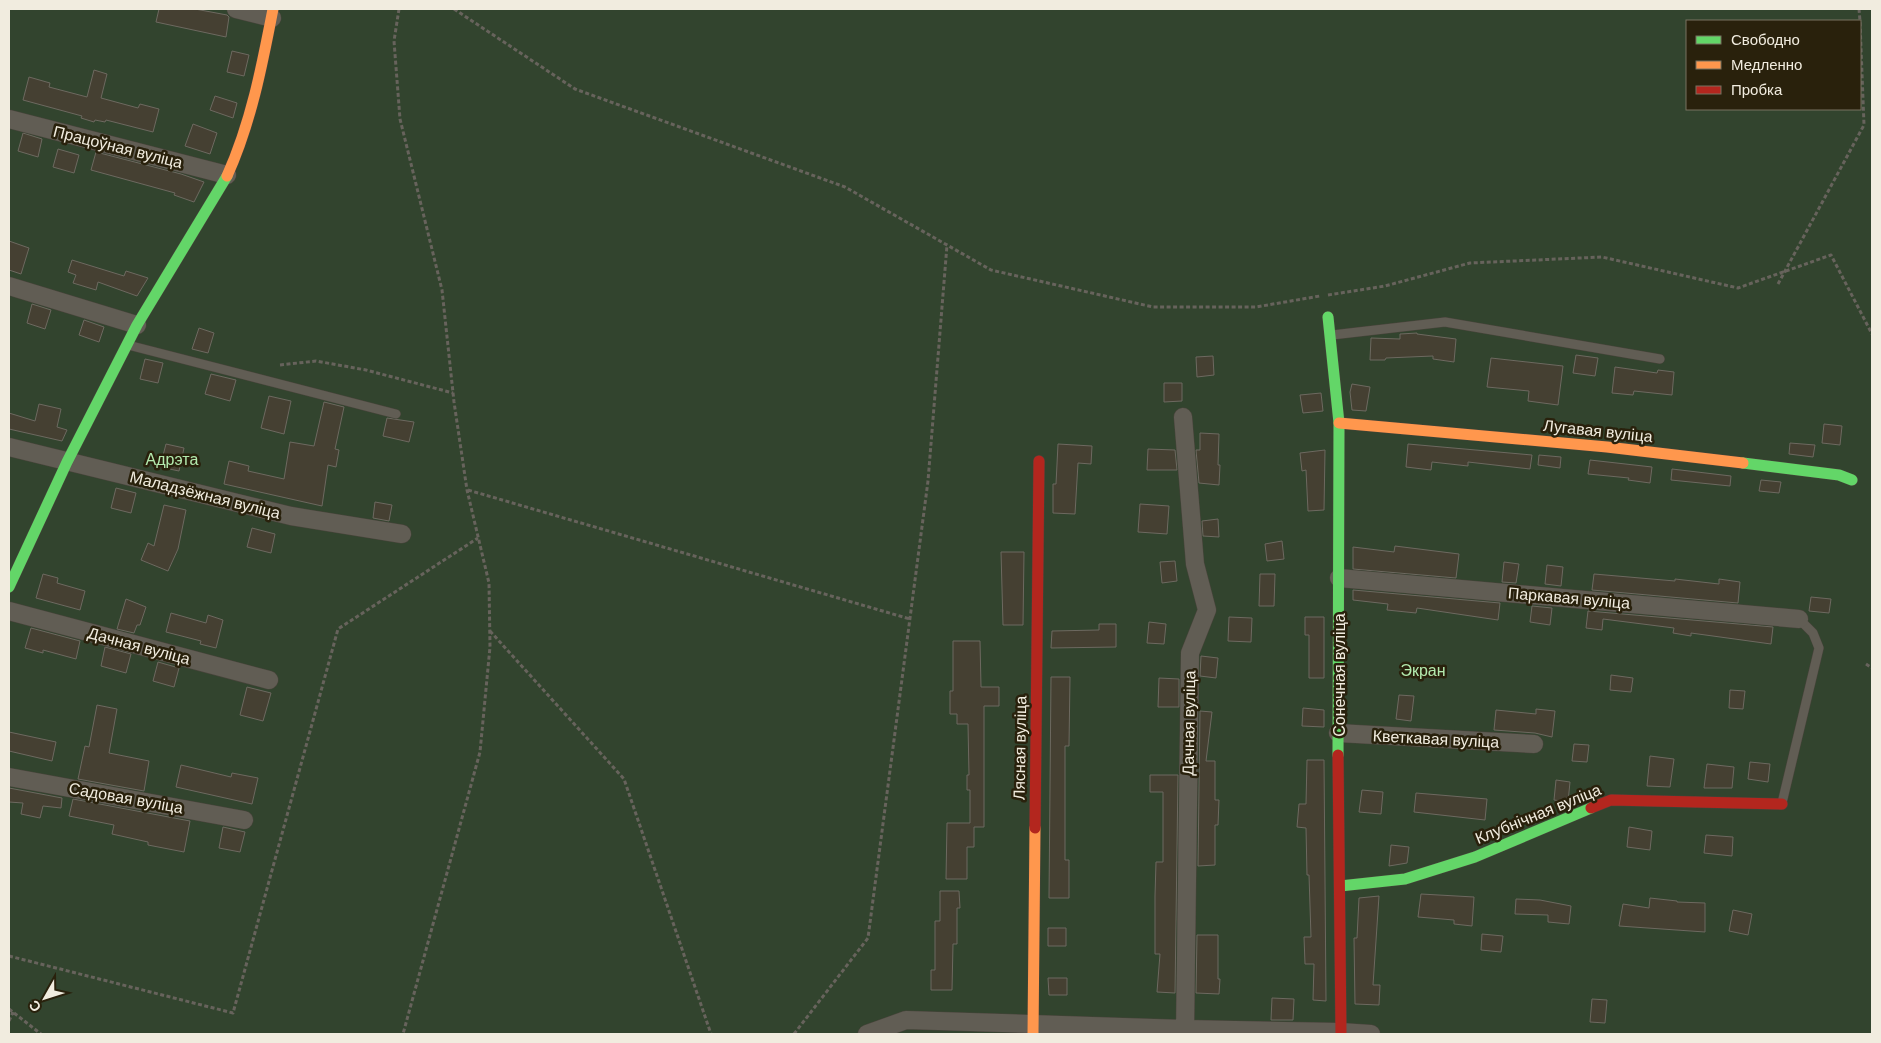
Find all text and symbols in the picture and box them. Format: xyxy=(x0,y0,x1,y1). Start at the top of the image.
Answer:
legend xyxy=(1686,20,1861,110)
text: Свободно xyxy=(1731,30,1800,50)
text: Медленно xyxy=(1731,55,1802,75)
text: Пробка xyxy=(1731,80,1783,100)
street label: Працоўная вуліца xyxy=(51,121,185,173)
street label: Лугавая вуліца xyxy=(1542,415,1654,447)
park label: Адрэта xyxy=(146,449,198,470)
street label: Маладзёжная вуліца xyxy=(128,466,283,524)
street label: Паркавая вуліца xyxy=(1507,582,1631,614)
street label: Сонечная вуліца xyxy=(1329,613,1350,737)
street label: Дачная вуліца xyxy=(86,622,193,670)
park label: Экран xyxy=(1400,660,1446,681)
street label: Дачная вуліца xyxy=(1178,670,1200,776)
street label: Лясная вуліца xyxy=(1009,695,1031,800)
street label: Кветкавая вуліца xyxy=(1372,725,1500,753)
street label: Садовая вуліца xyxy=(67,778,185,818)
street label: Клубнічная вуліца xyxy=(1472,779,1604,849)
north arrow xyxy=(20,973,70,1023)
text: С xyxy=(25,997,45,1016)

